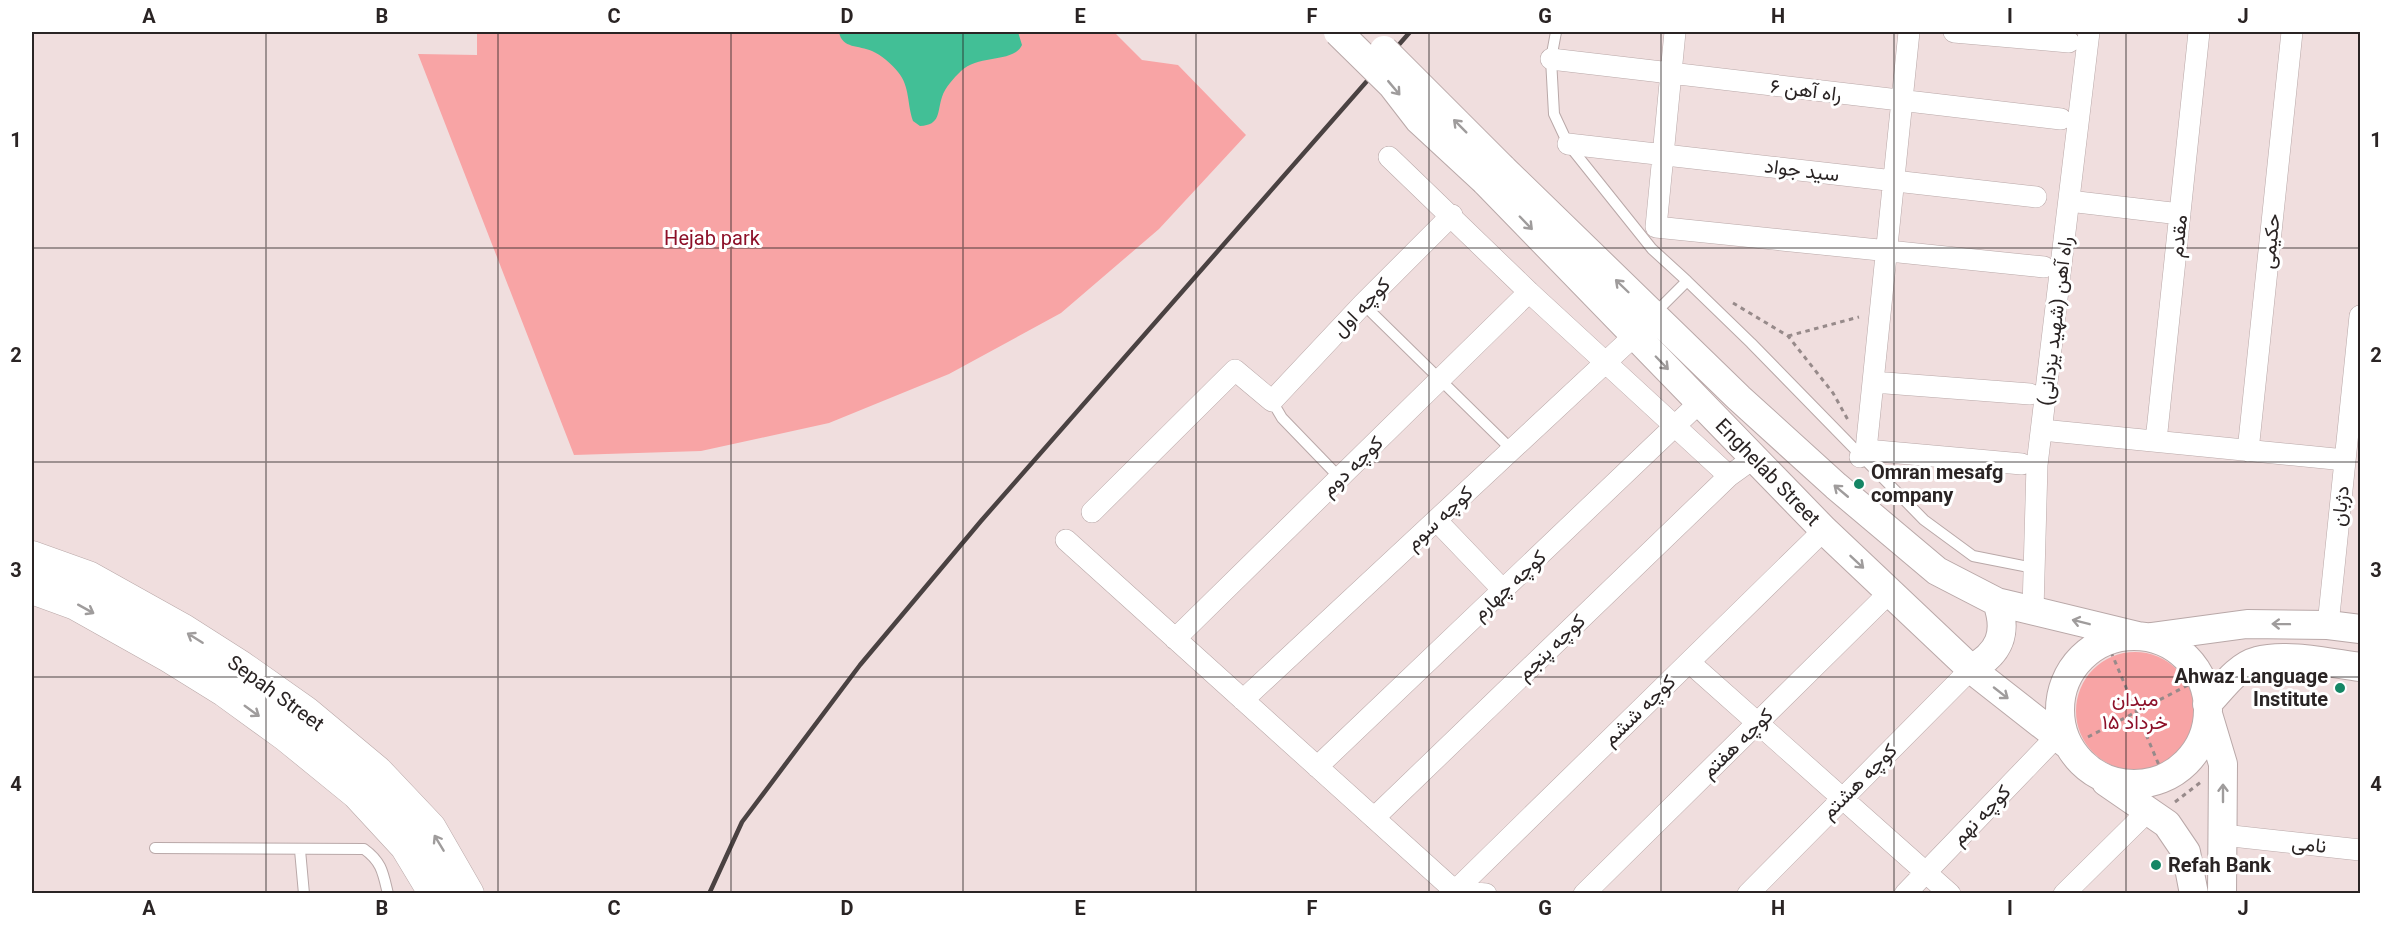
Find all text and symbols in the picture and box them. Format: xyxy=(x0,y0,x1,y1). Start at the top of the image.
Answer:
text: A xyxy=(142,4,156,28)
text: B xyxy=(376,4,388,28)
text: C xyxy=(607,4,621,28)
text: D xyxy=(841,4,854,28)
text: E xyxy=(1074,4,1086,28)
text: F xyxy=(1307,4,1318,28)
text: G xyxy=(1538,4,1552,28)
text: H xyxy=(1771,4,1785,28)
text: I xyxy=(2007,4,2013,28)
text: J xyxy=(2237,4,2249,28)
street label: راه آهن ۶ xyxy=(1769,74,1843,107)
one-way arrow xyxy=(1387,80,1401,95)
one-way arrow xyxy=(1453,119,1468,134)
text: 1 xyxy=(10,128,22,152)
text: 1 xyxy=(2370,128,2382,152)
street label: سید جواد xyxy=(1763,154,1841,187)
street label: حکیمی xyxy=(2255,212,2285,270)
street label: مقدم xyxy=(2164,213,2193,259)
one-way arrow xyxy=(1519,215,1533,230)
park label: Hejab park xyxy=(664,226,761,250)
street label: راه آهن (شهید یزدانی) xyxy=(2033,235,2078,407)
street label: کوچه اول xyxy=(1327,272,1396,343)
one-way arrow xyxy=(1615,279,1630,293)
text: 2 xyxy=(10,343,22,367)
text: 2 xyxy=(2370,343,2382,367)
one-way arrow xyxy=(1655,355,1669,370)
street label: Enghelab Street xyxy=(1711,413,1825,531)
street label: کوچه دوم xyxy=(1316,431,1389,503)
place label: Omran mesafg company xyxy=(1871,460,2003,507)
marker: Omran mesafg company xyxy=(1852,477,1866,491)
street label: کوچه سوم xyxy=(1400,481,1479,557)
one-way arrow xyxy=(1834,484,1849,498)
street label: دژبان xyxy=(2326,485,2355,528)
street label: کوچه چهارم xyxy=(1467,545,1552,627)
one-way arrow xyxy=(1850,554,1865,569)
text: 3 xyxy=(10,558,22,582)
text: 3 xyxy=(2370,558,2382,582)
one-way arrow xyxy=(77,603,94,615)
street label: کوچه پنجم xyxy=(1512,608,1592,687)
one-way arrow xyxy=(2072,616,2091,628)
one-way arrow xyxy=(2272,619,2292,630)
one-way arrow xyxy=(187,631,204,643)
street label: Sepah Street xyxy=(223,650,329,736)
place label: Ahwaz Language Institute xyxy=(2175,664,2328,711)
street label: کوچه ششم xyxy=(1598,669,1682,752)
marker: Ahwaz Language Institute xyxy=(2333,681,2347,695)
one-way arrow xyxy=(1993,686,2009,699)
park label: میدان ۱۵ خرداد xyxy=(2102,687,2168,735)
street label: کوچه هفتم xyxy=(1696,703,1779,784)
one-way arrow xyxy=(244,705,260,717)
street label: کوچه هشتم xyxy=(1816,738,1903,825)
text: 4 xyxy=(10,772,22,796)
text: 4 xyxy=(2370,772,2382,796)
street label: کوچه نهم xyxy=(1946,780,2017,852)
one-way arrow xyxy=(2217,784,2229,804)
street label: نامی xyxy=(2290,830,2328,858)
one-way arrow xyxy=(432,835,444,852)
place label: Refah Bank xyxy=(2168,853,2271,877)
marker: Refah Bank xyxy=(2149,858,2163,872)
text: A xyxy=(142,896,156,920)
text: B xyxy=(376,896,388,920)
text: C xyxy=(607,896,621,920)
text: D xyxy=(841,896,854,920)
text: E xyxy=(1074,896,1086,920)
text: F xyxy=(1307,896,1318,920)
text: G xyxy=(1538,896,1552,920)
text: H xyxy=(1771,896,1785,920)
text: I xyxy=(2007,896,2013,920)
text: J xyxy=(2237,896,2249,920)

